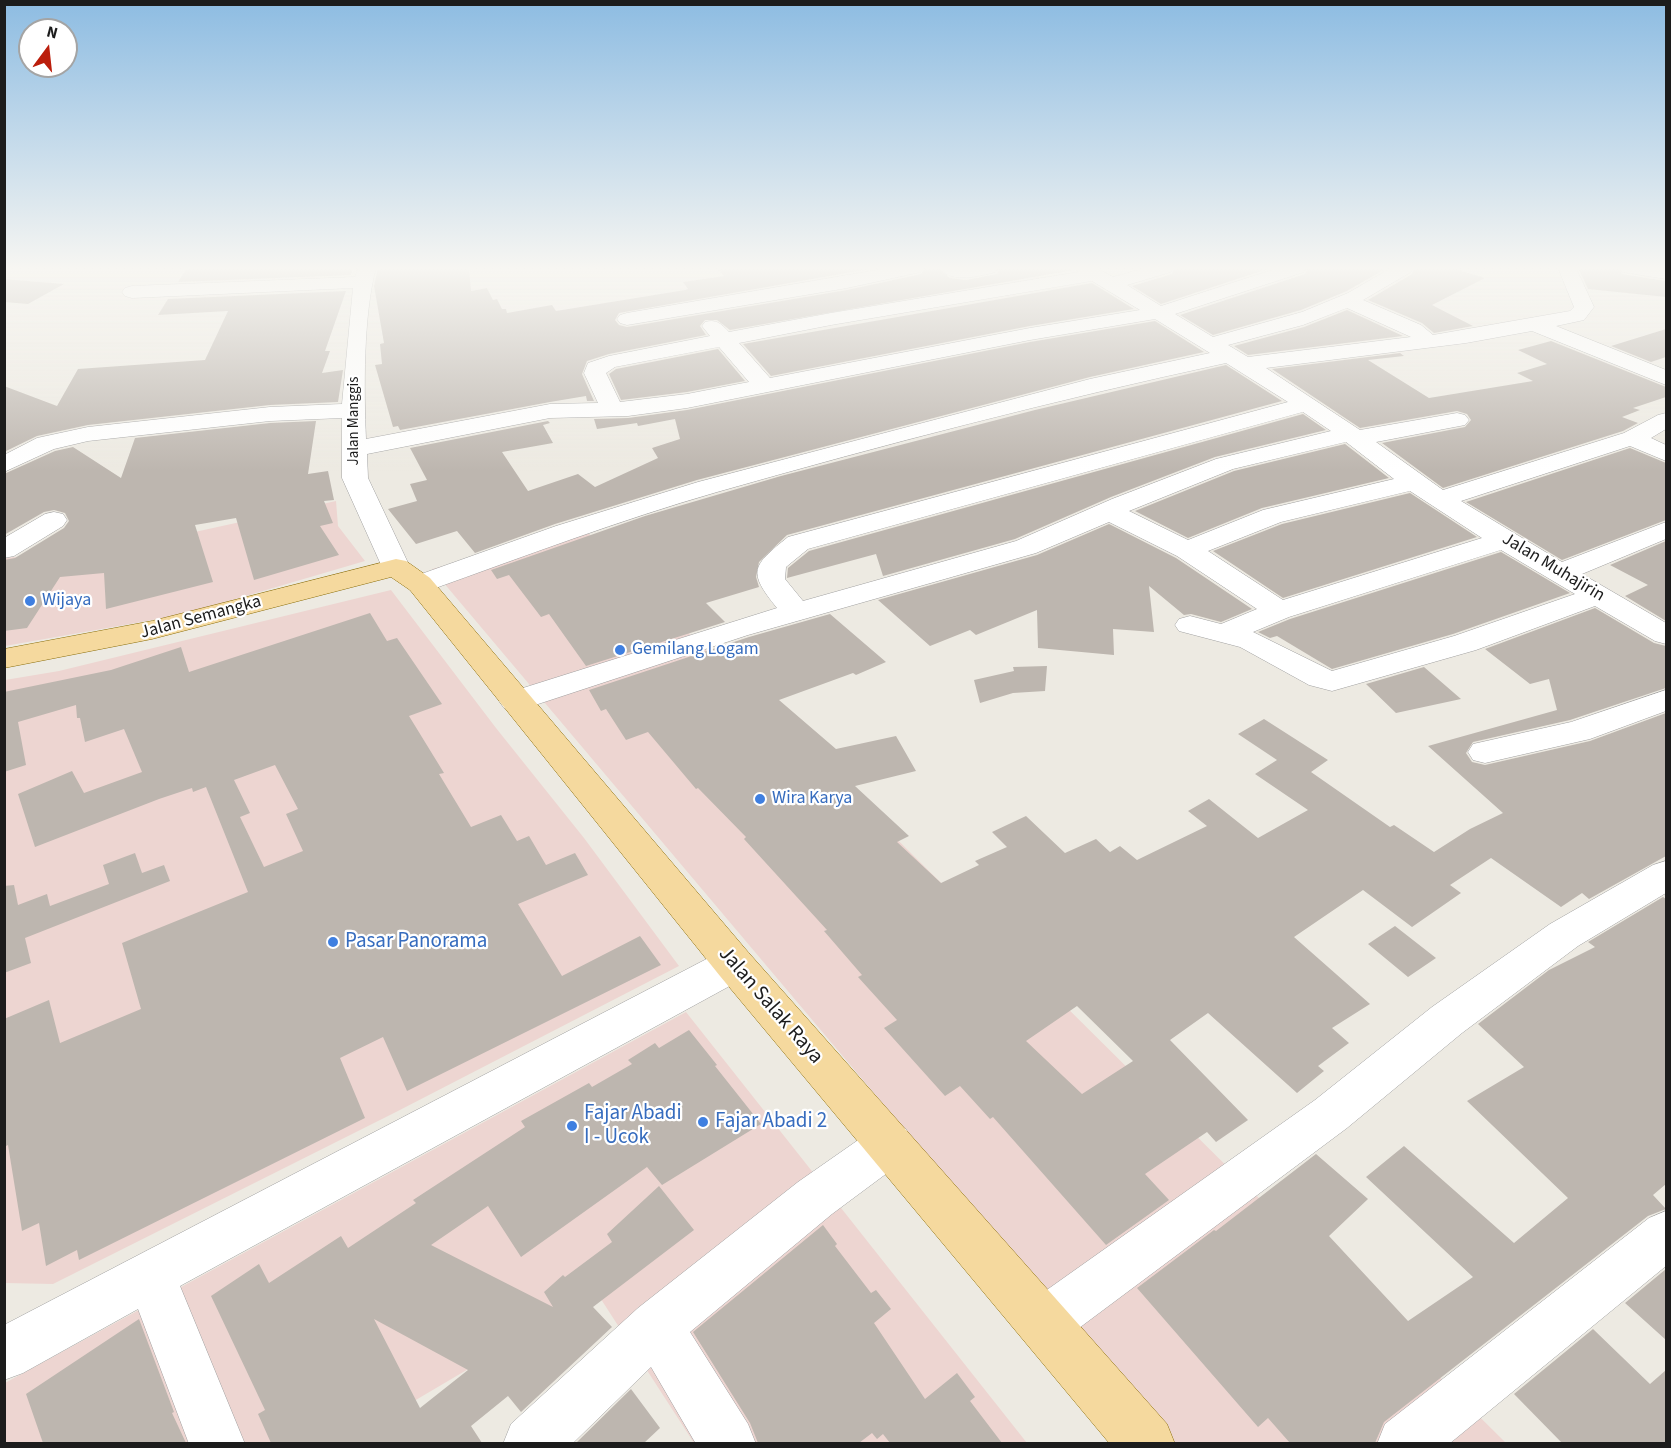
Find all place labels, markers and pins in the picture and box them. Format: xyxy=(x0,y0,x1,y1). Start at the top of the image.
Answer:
place label: Wijaya xyxy=(42,590,91,612)
marker: Wijaya xyxy=(23,594,37,608)
place label: Gemilang Logam xyxy=(632,639,759,661)
marker: Gemilang Logam xyxy=(613,643,627,657)
place label: Wira Karya xyxy=(772,788,852,810)
marker: Wira Karya xyxy=(753,792,767,806)
place label: Pasar Panorama xyxy=(345,929,487,955)
marker: Pasar Panorama xyxy=(326,935,340,949)
place label: Fajar Abadi I - Ucok xyxy=(584,1101,682,1151)
place label: Fajar Abadi 2 xyxy=(715,1109,827,1135)
marker: Fajar Abadi 2 xyxy=(696,1115,710,1129)
marker: Fajar Abadi I - Ucok xyxy=(565,1119,579,1133)

